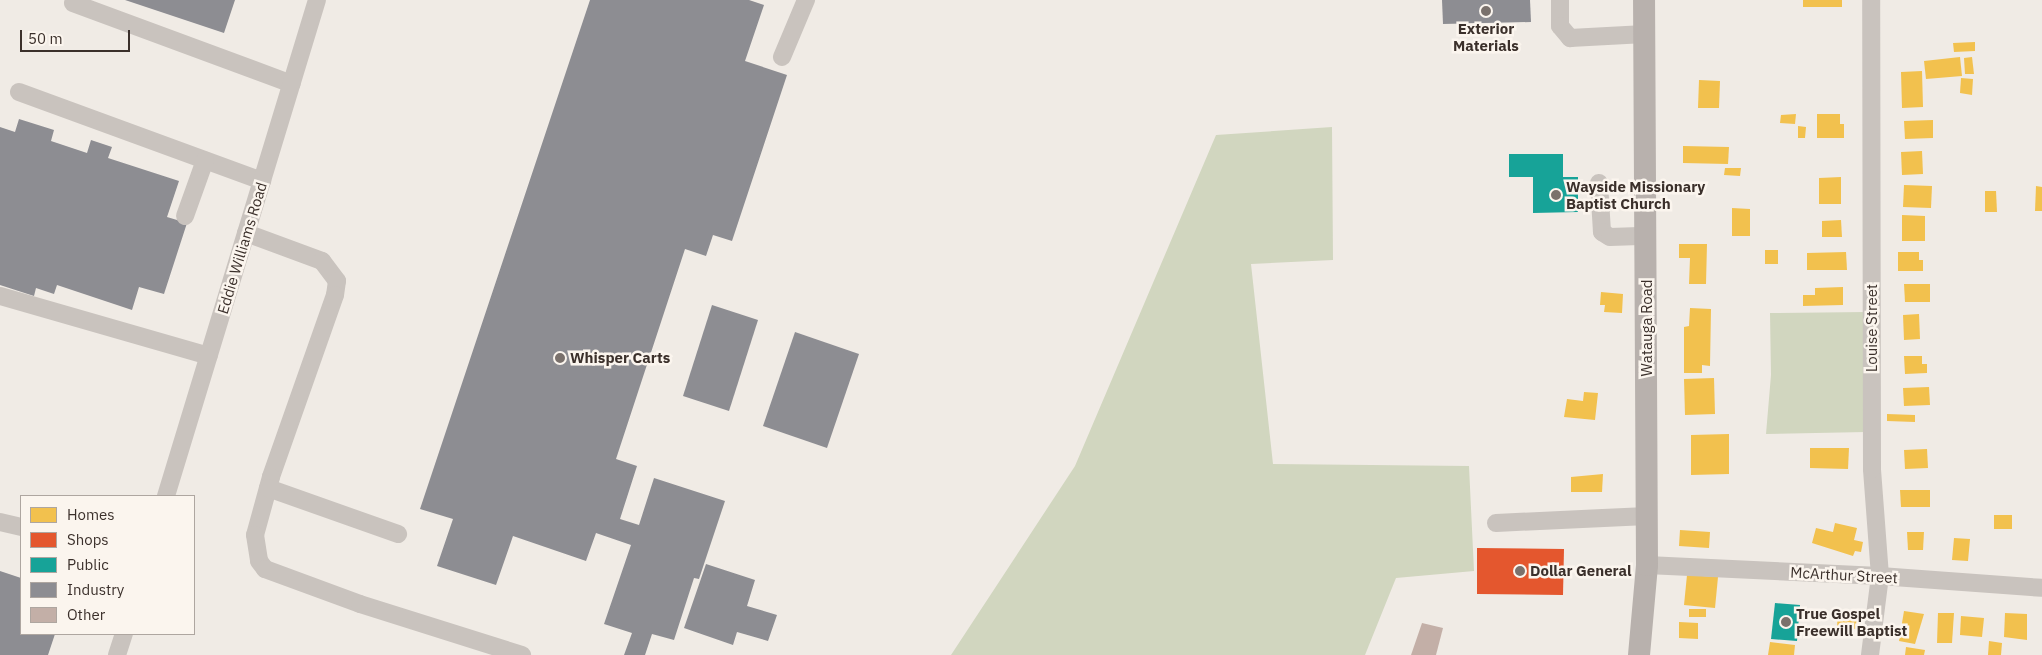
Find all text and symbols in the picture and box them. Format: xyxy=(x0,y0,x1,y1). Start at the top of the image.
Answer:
marker: Exterior Materials xyxy=(1480,5,1492,17)
place label: Exterior Materials xyxy=(1453,19,1519,54)
scale bar xyxy=(22,20,132,52)
text: 50 m xyxy=(28,29,63,48)
place label: Wayside Missionary Baptist Church xyxy=(1566,177,1705,212)
street label: Eddie Williams Road xyxy=(213,180,271,316)
marker: Wayside Missionary Baptist Church xyxy=(1550,189,1562,201)
street label: Watauga Road xyxy=(1638,280,1656,376)
street label: Louise Street xyxy=(1863,284,1881,372)
place label: Whisper Carts xyxy=(570,349,670,367)
marker: Whisper Carts xyxy=(554,352,566,364)
legend xyxy=(20,495,195,635)
text: Homes xyxy=(67,505,115,524)
text: Shops xyxy=(67,530,109,549)
text: Public xyxy=(67,555,109,574)
place label: Dollar General xyxy=(1530,562,1632,580)
street label: McArthur Street xyxy=(1790,563,1898,587)
marker: Dollar General xyxy=(1514,565,1526,577)
text: Industry xyxy=(67,580,124,599)
place label: True Gospel Freewill Baptist xyxy=(1796,604,1907,639)
text: Other xyxy=(67,605,105,624)
marker: True Gospel Freewill Baptist xyxy=(1780,616,1792,628)

